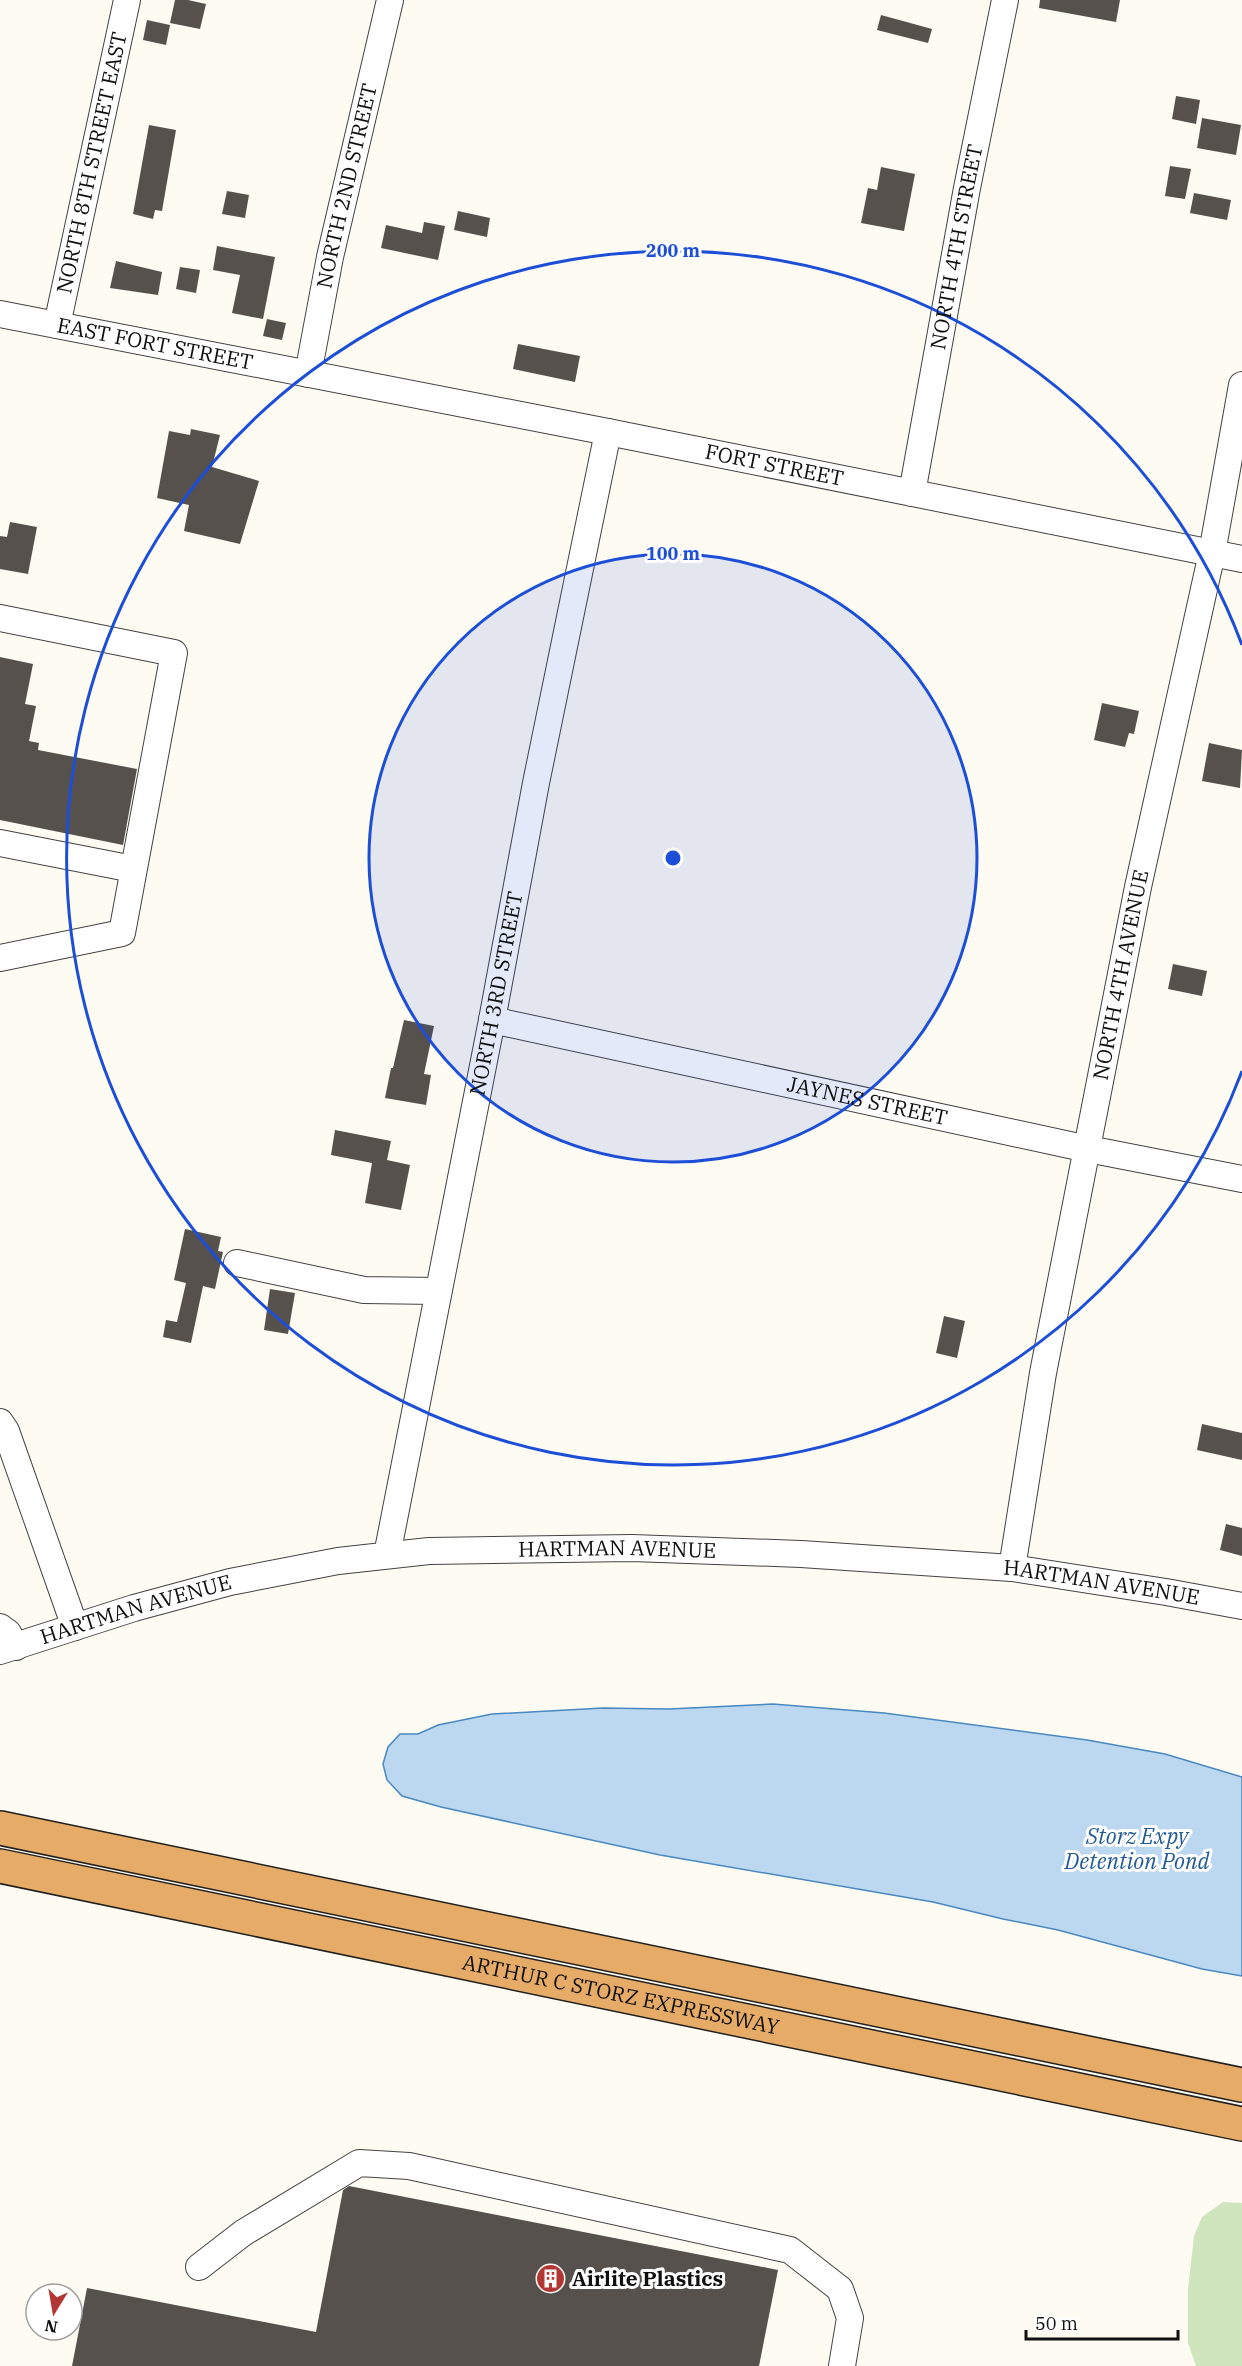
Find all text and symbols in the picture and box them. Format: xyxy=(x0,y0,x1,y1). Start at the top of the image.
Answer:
street label: NORTH 8TH STREET EAST xyxy=(49,29,133,296)
street label: NORTH 2ND STREET xyxy=(309,81,383,291)
street label: NORTH 4TH STREET xyxy=(923,142,989,352)
text: 200 m xyxy=(646,239,701,262)
street label: EAST FORT STREET xyxy=(55,310,256,376)
street label: FORT STREET xyxy=(703,437,846,492)
text: 100 m xyxy=(646,542,701,565)
centre of rings xyxy=(663,848,683,868)
street label: NORTH 4TH AVENUE xyxy=(1086,867,1154,1082)
street label: NORTH 3RD STREET xyxy=(462,889,529,1098)
street label: JAYNES STREET xyxy=(785,1069,950,1131)
street label: HARTMAN AVENUE xyxy=(518,1533,717,1564)
street label: HARTMAN AVENUE xyxy=(1003,1552,1202,1611)
street label: HARTMAN AVENUE xyxy=(36,1567,234,1650)
water label: Storz Expy Detention Pond xyxy=(1064,1821,1210,1875)
street label: ARTHUR C STORZ EXPRESSWAY xyxy=(460,1947,782,2041)
building icon: Airlite Plastics xyxy=(535,2263,567,2295)
place label: Airlite Plastics xyxy=(572,2264,723,2292)
north arrow xyxy=(24,2282,84,2342)
scale bar xyxy=(1026,2303,1178,2341)
text: 50 m xyxy=(1035,2312,1078,2335)
text: N xyxy=(43,2316,59,2338)

